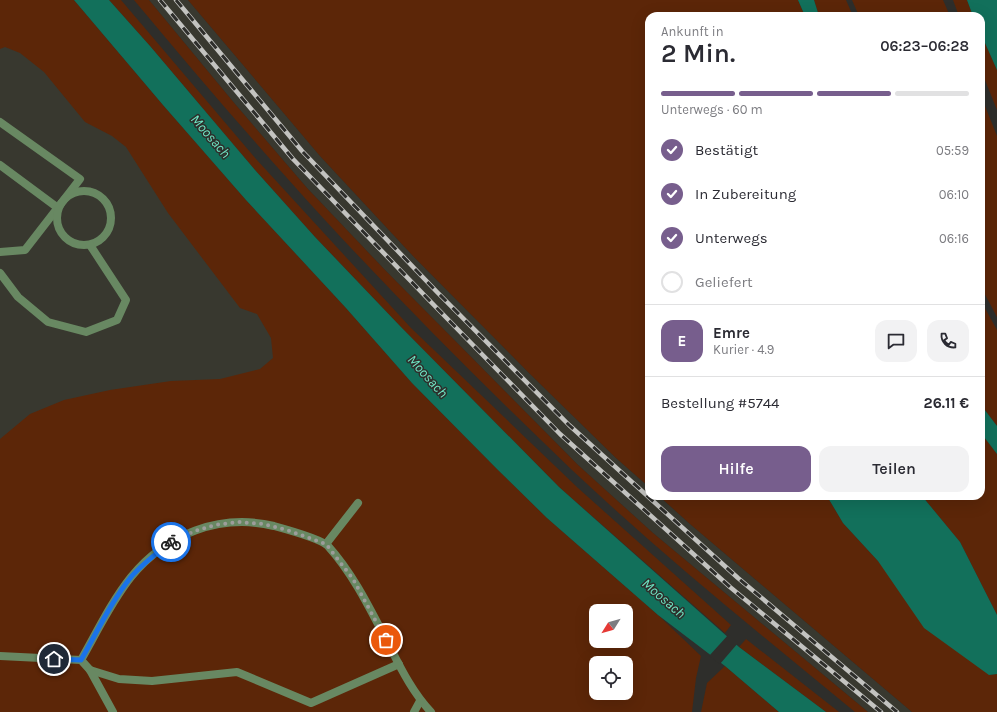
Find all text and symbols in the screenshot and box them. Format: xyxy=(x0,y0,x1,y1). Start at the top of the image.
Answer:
text: Ankunft in xyxy=(661,24,724,39)
text: 06:23–06:28 xyxy=(880,37,969,55)
text: 2 Min. xyxy=(661,38,735,69)
text: Unterwegs · 60 m xyxy=(661,102,763,117)
water label: Moosach xyxy=(187,111,234,162)
icon: check xyxy=(661,139,683,161)
text: Bestätigt xyxy=(695,141,758,159)
text: 05:59 xyxy=(936,143,969,158)
icon: check xyxy=(661,183,683,205)
text: In Zubereitung xyxy=(695,185,796,203)
text: 06:10 xyxy=(939,187,969,202)
icon: check xyxy=(661,227,683,249)
text: Unterwegs xyxy=(695,229,768,247)
text: 06:16 xyxy=(939,231,969,246)
text: Geliefert xyxy=(695,273,753,291)
button: chat xyxy=(875,320,917,362)
button: phone xyxy=(927,320,969,362)
text: Emre xyxy=(713,324,750,342)
text: E xyxy=(678,332,686,350)
text: Kurier · 4.9 xyxy=(713,342,774,357)
water label: Moosach xyxy=(404,351,451,401)
text: Bestellung #5744 xyxy=(661,394,779,412)
text: 26.11 € xyxy=(924,394,969,412)
button: Hilfe xyxy=(661,446,811,492)
button: Teilen xyxy=(819,446,969,492)
courier xyxy=(151,522,191,562)
icon: bike xyxy=(160,531,182,553)
water label: Moosach xyxy=(638,575,689,622)
north arrow xyxy=(589,604,633,648)
map controls xyxy=(589,604,633,700)
pin xyxy=(369,623,403,657)
icon: bag xyxy=(375,629,397,651)
pin xyxy=(37,642,71,676)
icon: home xyxy=(43,648,65,670)
button: locate xyxy=(589,656,633,700)

